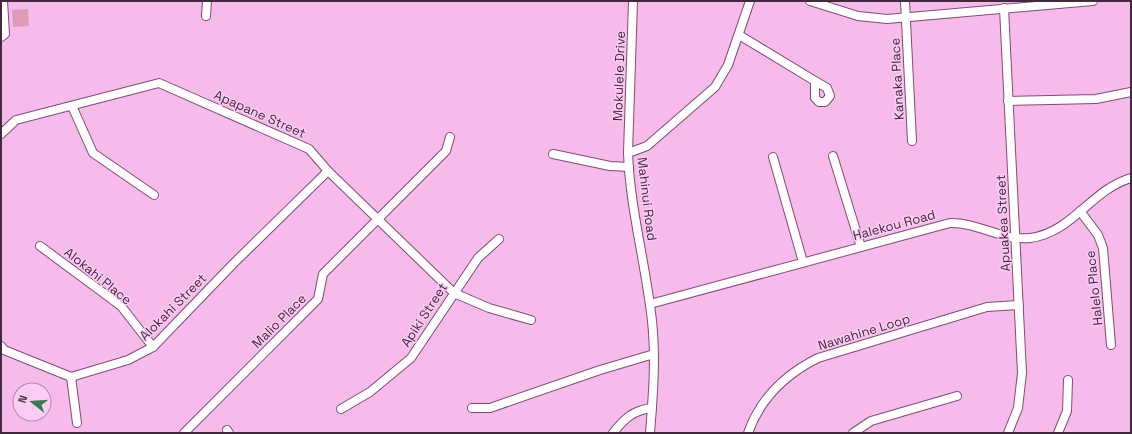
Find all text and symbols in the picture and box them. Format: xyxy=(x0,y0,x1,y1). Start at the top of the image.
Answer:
street label: Mokulele Drive xyxy=(609,30,629,122)
street label: Kanaka Place xyxy=(886,37,908,121)
street label: Apapane Street xyxy=(211,86,309,142)
street label: Mahinui Road xyxy=(633,156,661,242)
street label: Apuakea Street xyxy=(992,174,1014,272)
street label: Halekou Road xyxy=(851,206,937,244)
street label: Alokahi Place xyxy=(61,244,135,308)
street label: Halelo Place xyxy=(1082,250,1106,326)
street label: Alokahi Street xyxy=(136,270,210,344)
street label: Apiki Street xyxy=(397,280,451,350)
street label: Malio Place xyxy=(248,290,310,352)
street label: Nawahine Loop xyxy=(816,310,912,354)
north arrow xyxy=(12,382,52,422)
text: N xyxy=(15,394,30,405)

